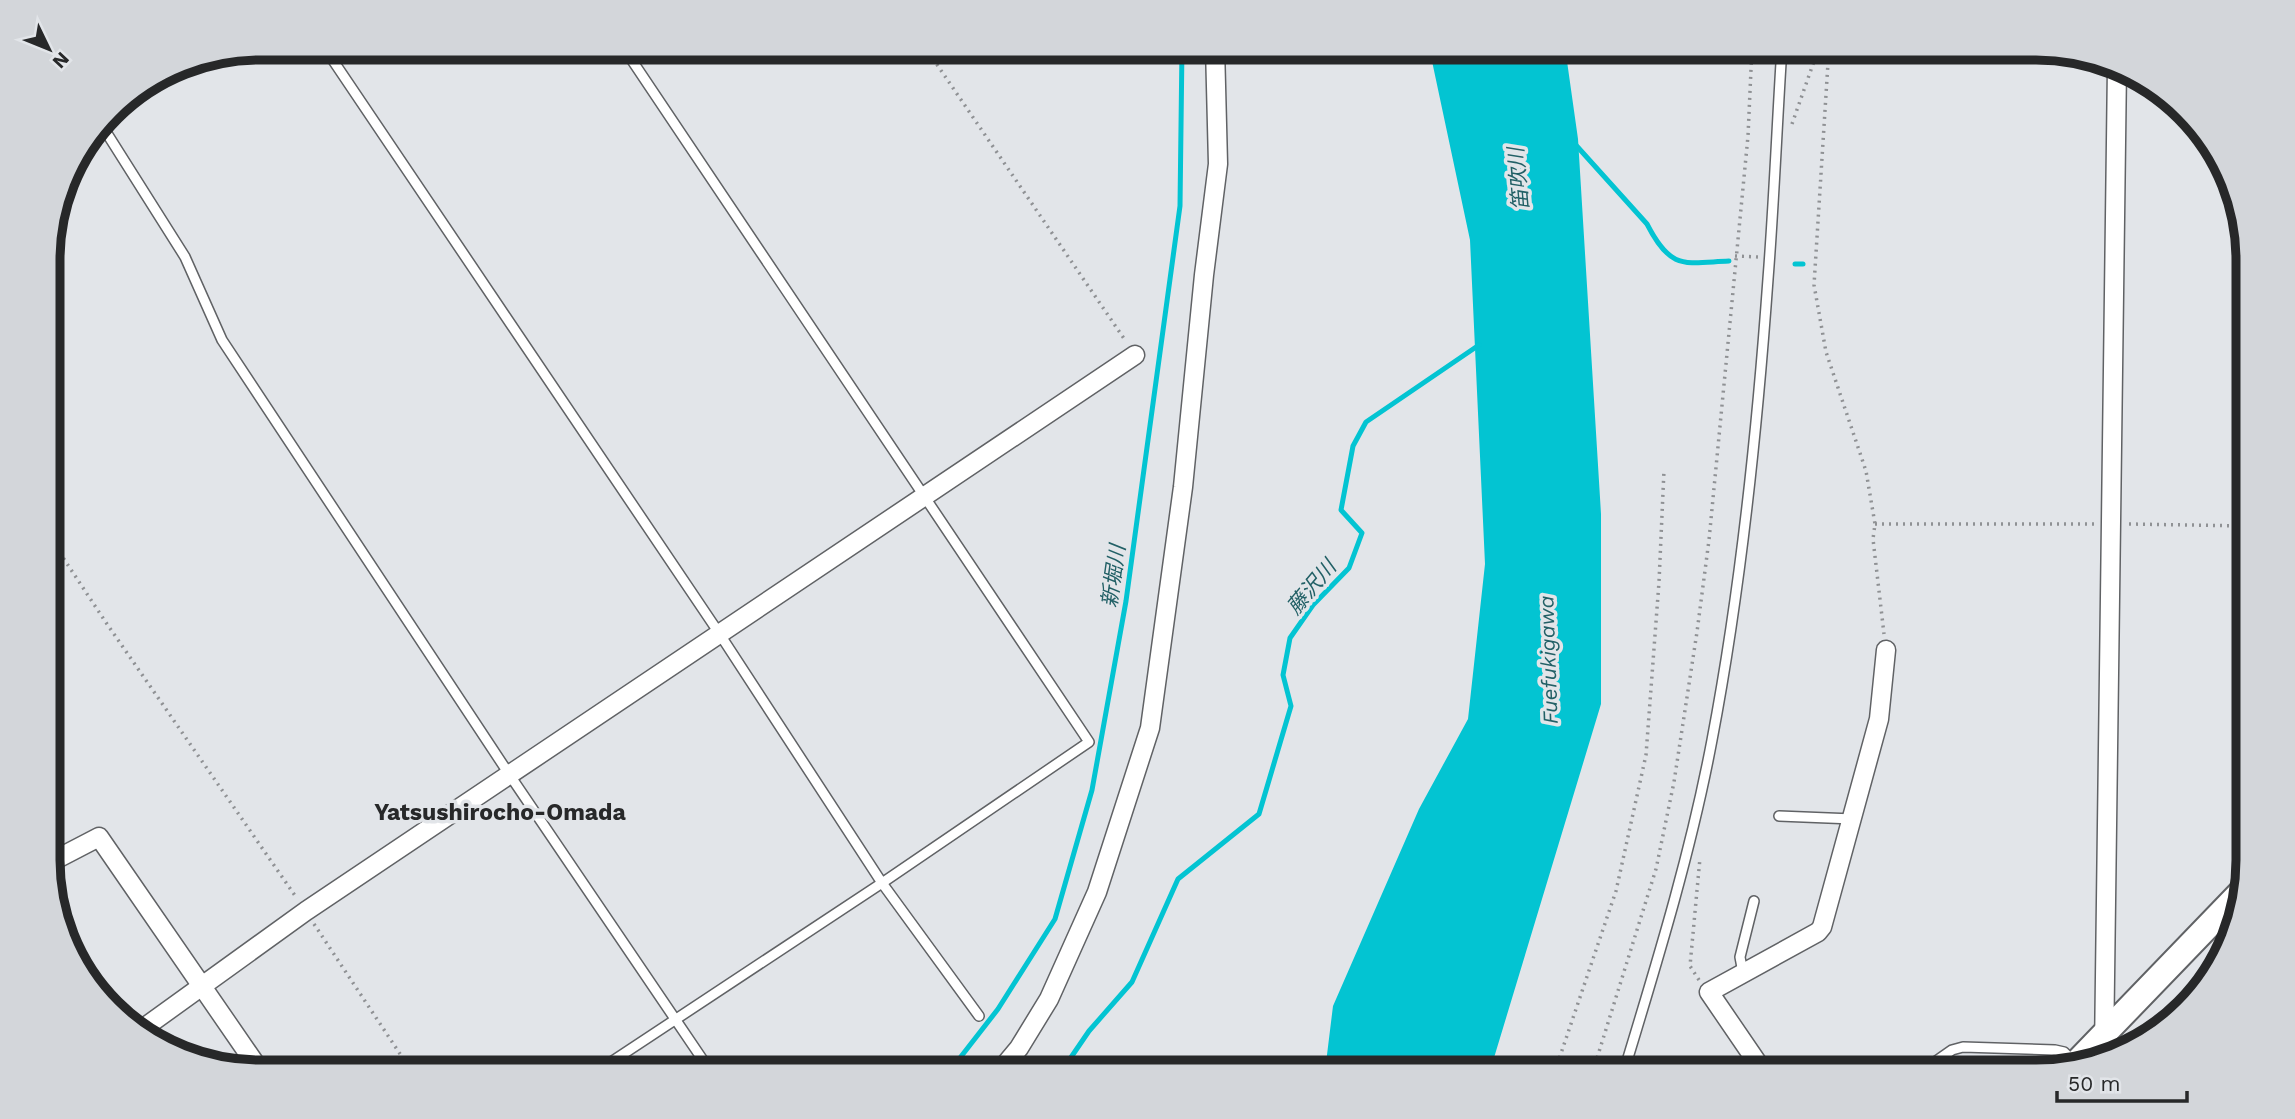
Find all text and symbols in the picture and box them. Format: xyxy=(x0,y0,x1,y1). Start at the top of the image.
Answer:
north arrow xyxy=(14,14,84,84)
text: N xyxy=(48,47,74,73)
water label: 笛吹川 xyxy=(1503,145,1533,211)
water label: 新堀川 xyxy=(1096,541,1130,609)
water label: 藤沢川 xyxy=(1281,553,1342,619)
water label: Fuefukigawa xyxy=(1533,595,1563,725)
district label: Yatsushirocho-Omada xyxy=(374,799,626,826)
scale bar xyxy=(2057,1060,2186,1104)
text: 50 m xyxy=(2068,1071,2120,1096)

